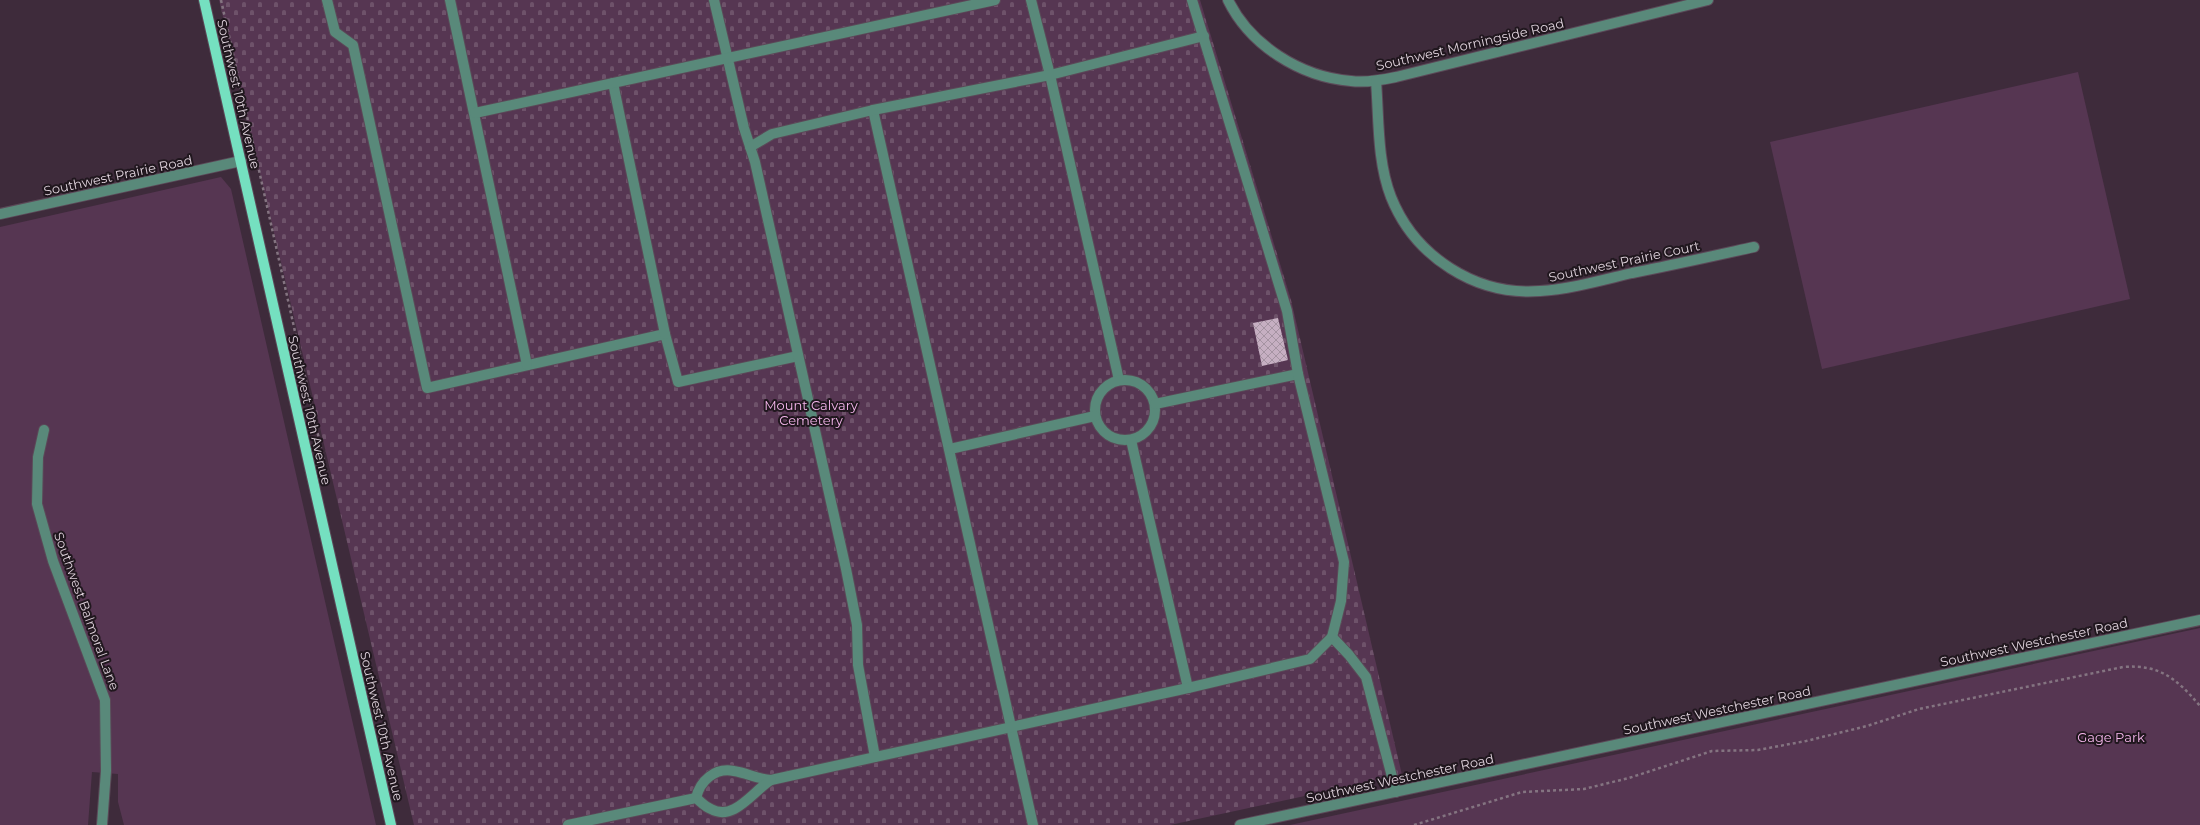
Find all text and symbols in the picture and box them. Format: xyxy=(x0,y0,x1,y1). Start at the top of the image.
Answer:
street label: Southwest Morningside Road xyxy=(1374,15,1566,73)
street label: Southwest 10th Avenue xyxy=(214,18,264,170)
street label: Southwest Prairie Road xyxy=(42,151,194,199)
street label: Southwest Prairie Court xyxy=(1547,237,1701,285)
street label: Southwest 10th Avenue xyxy=(285,334,335,486)
park label: Mount Calvary Cemetery xyxy=(764,397,859,428)
street label: Southwest Balmoral Lane xyxy=(51,530,123,692)
street label: Southwest Westchester Road xyxy=(1939,614,2129,670)
street label: Southwest 10th Avenue xyxy=(357,650,407,802)
street label: Southwest Westchester Road xyxy=(1622,682,1812,738)
park label: Gage Park xyxy=(2077,729,2145,745)
street label: Southwest Westchester Road xyxy=(1305,750,1495,806)

